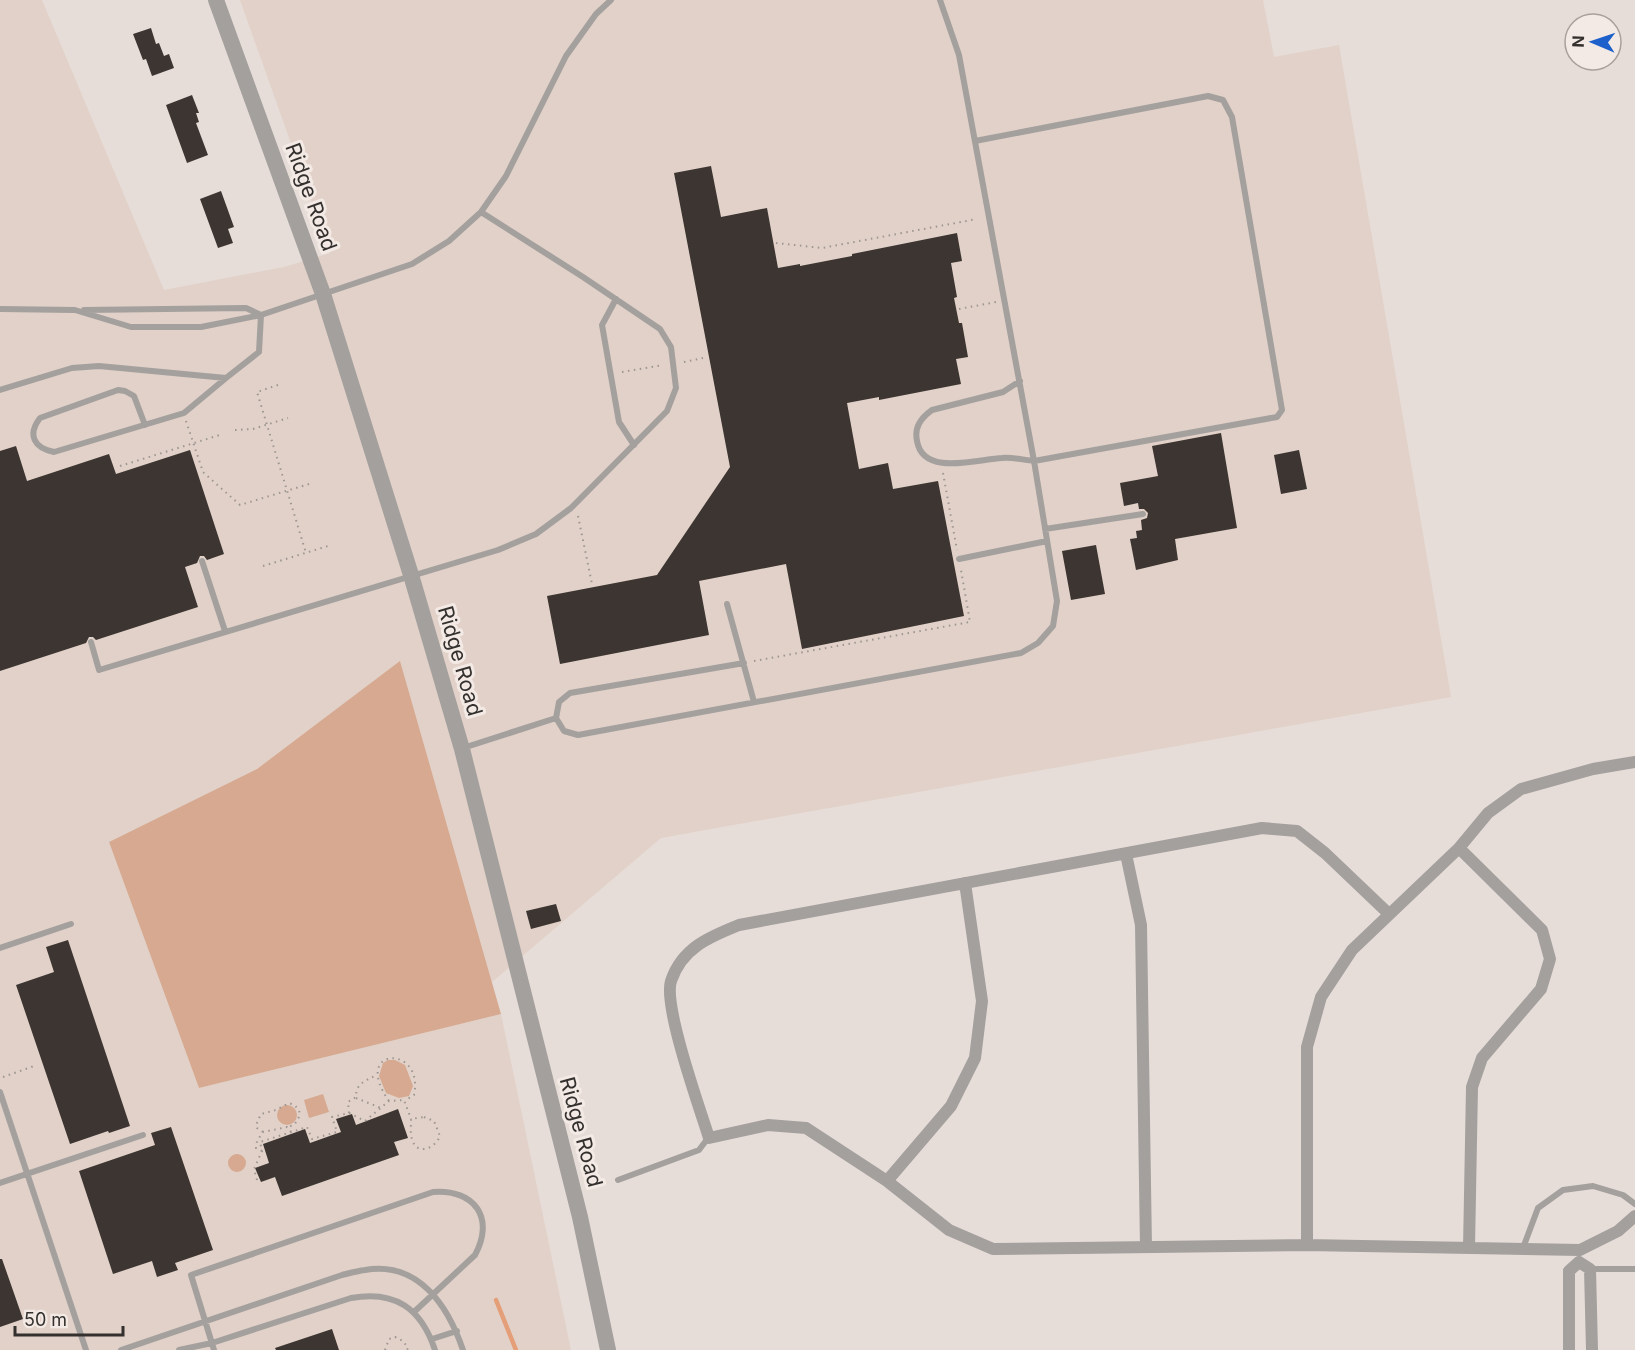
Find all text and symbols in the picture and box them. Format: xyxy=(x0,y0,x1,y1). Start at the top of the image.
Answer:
north arrow xyxy=(1563,12,1623,72)
text: N xyxy=(1568,35,1588,48)
street label: Ridge Road xyxy=(280,139,343,254)
street label: Ridge Road xyxy=(433,603,488,719)
street label: Ridge Road xyxy=(555,1074,608,1190)
scale bar xyxy=(15,1299,123,1337)
text: 50 m xyxy=(24,1309,67,1330)

